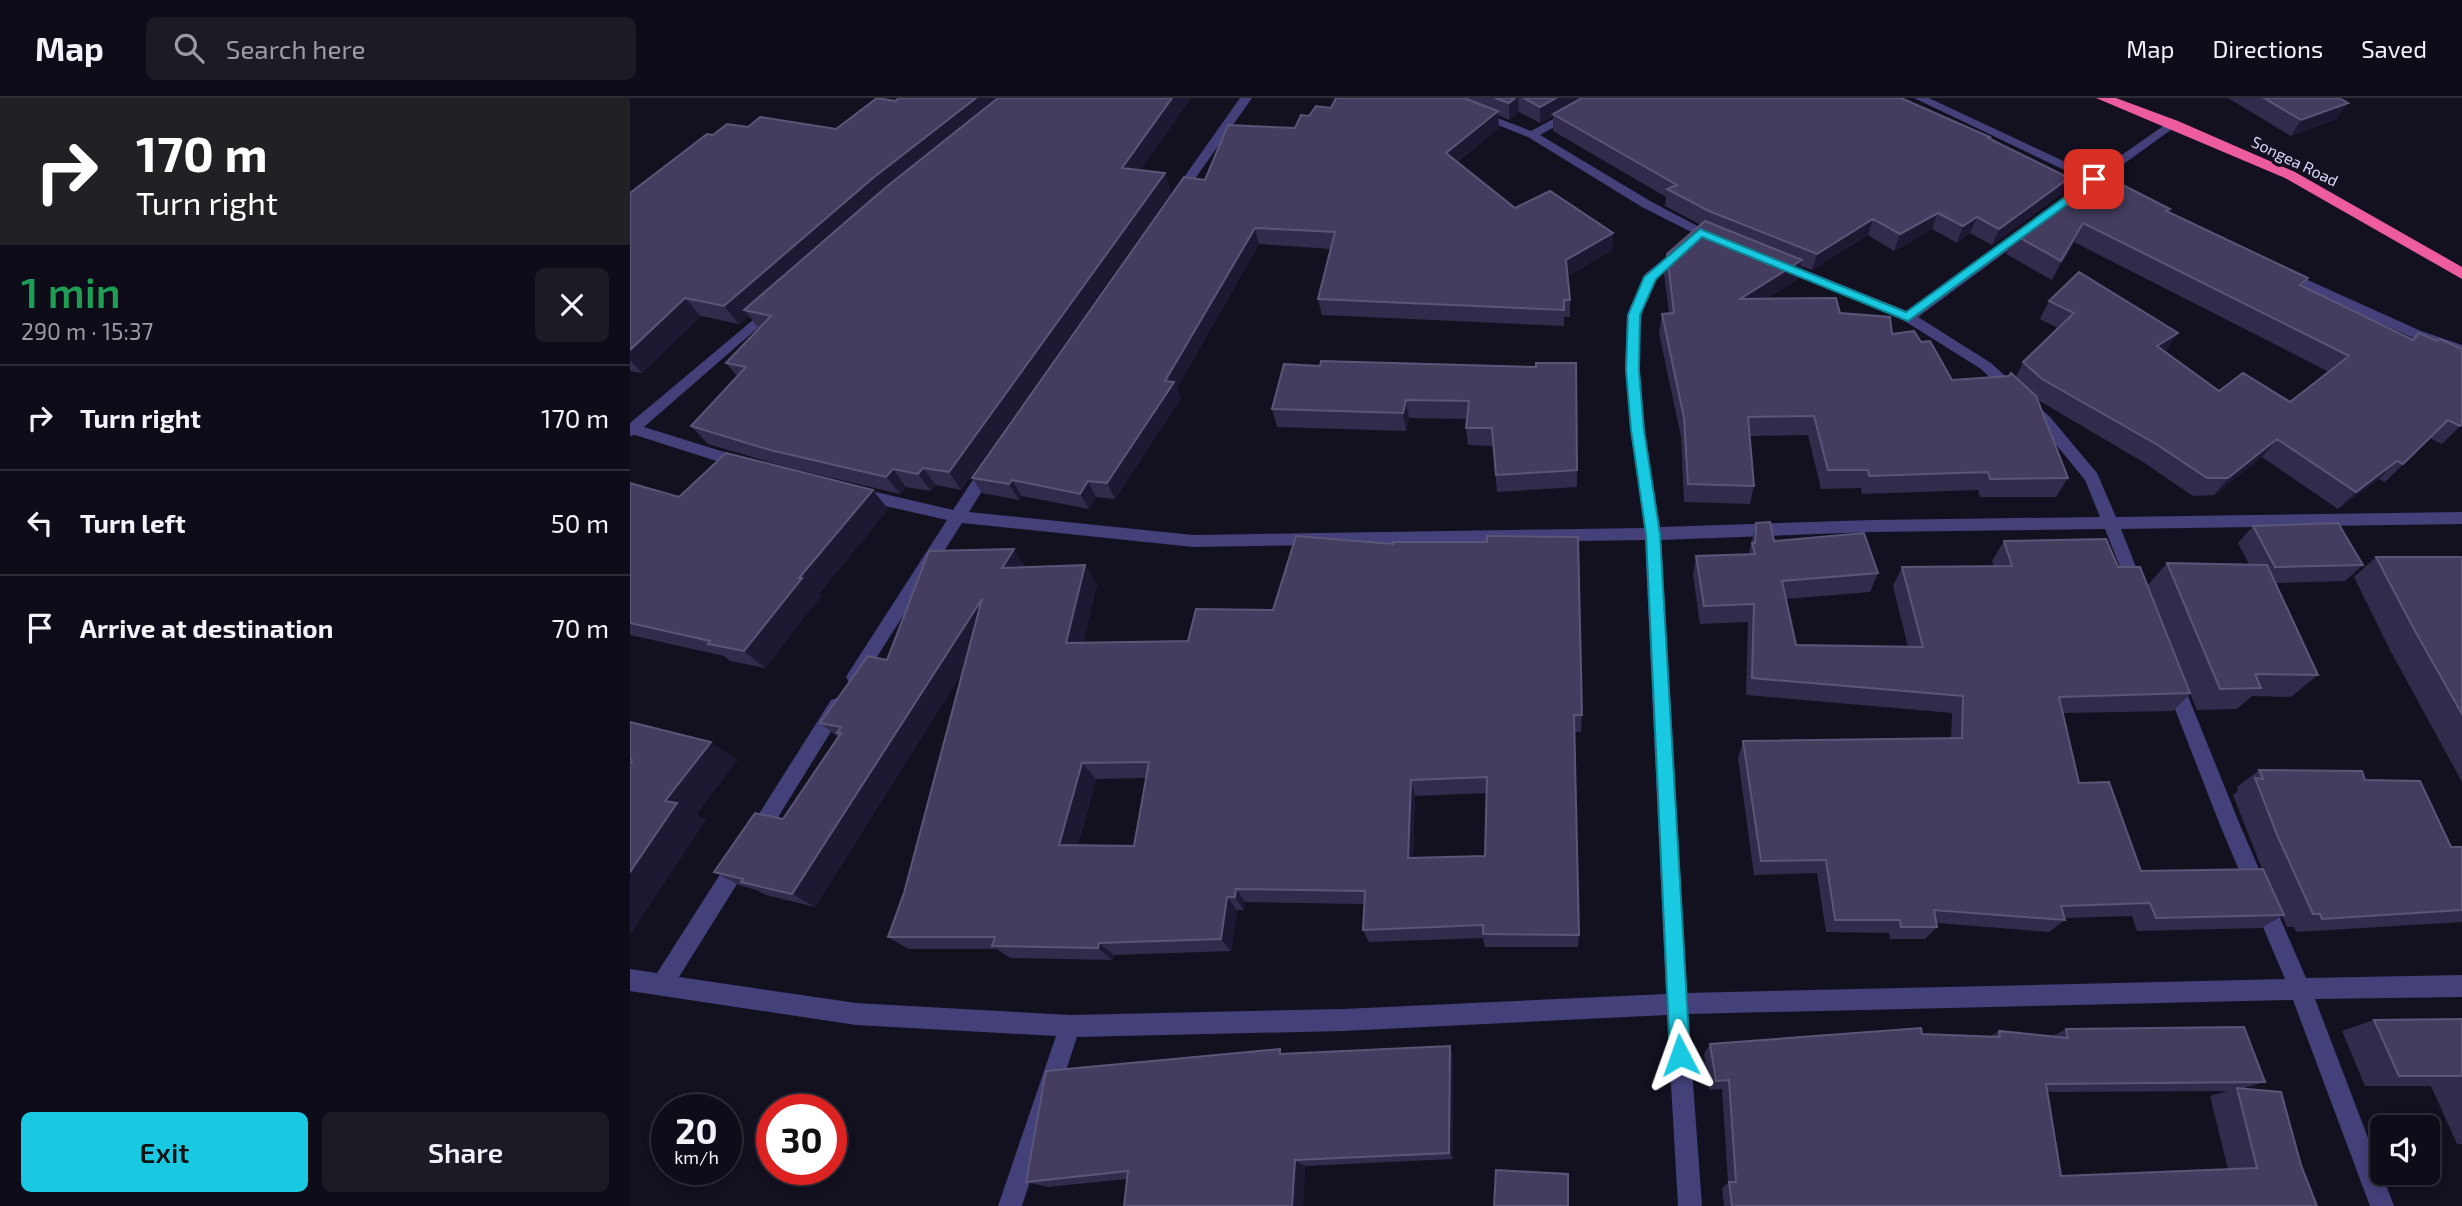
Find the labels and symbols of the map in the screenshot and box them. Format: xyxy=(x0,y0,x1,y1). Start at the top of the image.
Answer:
street label: Songea Road xyxy=(2249,131,2342,190)
pin xyxy=(2064,149,2124,209)
position arrow xyxy=(1643,1018,1717,1092)
speed limit sign: 30 xyxy=(756,1094,847,1185)

